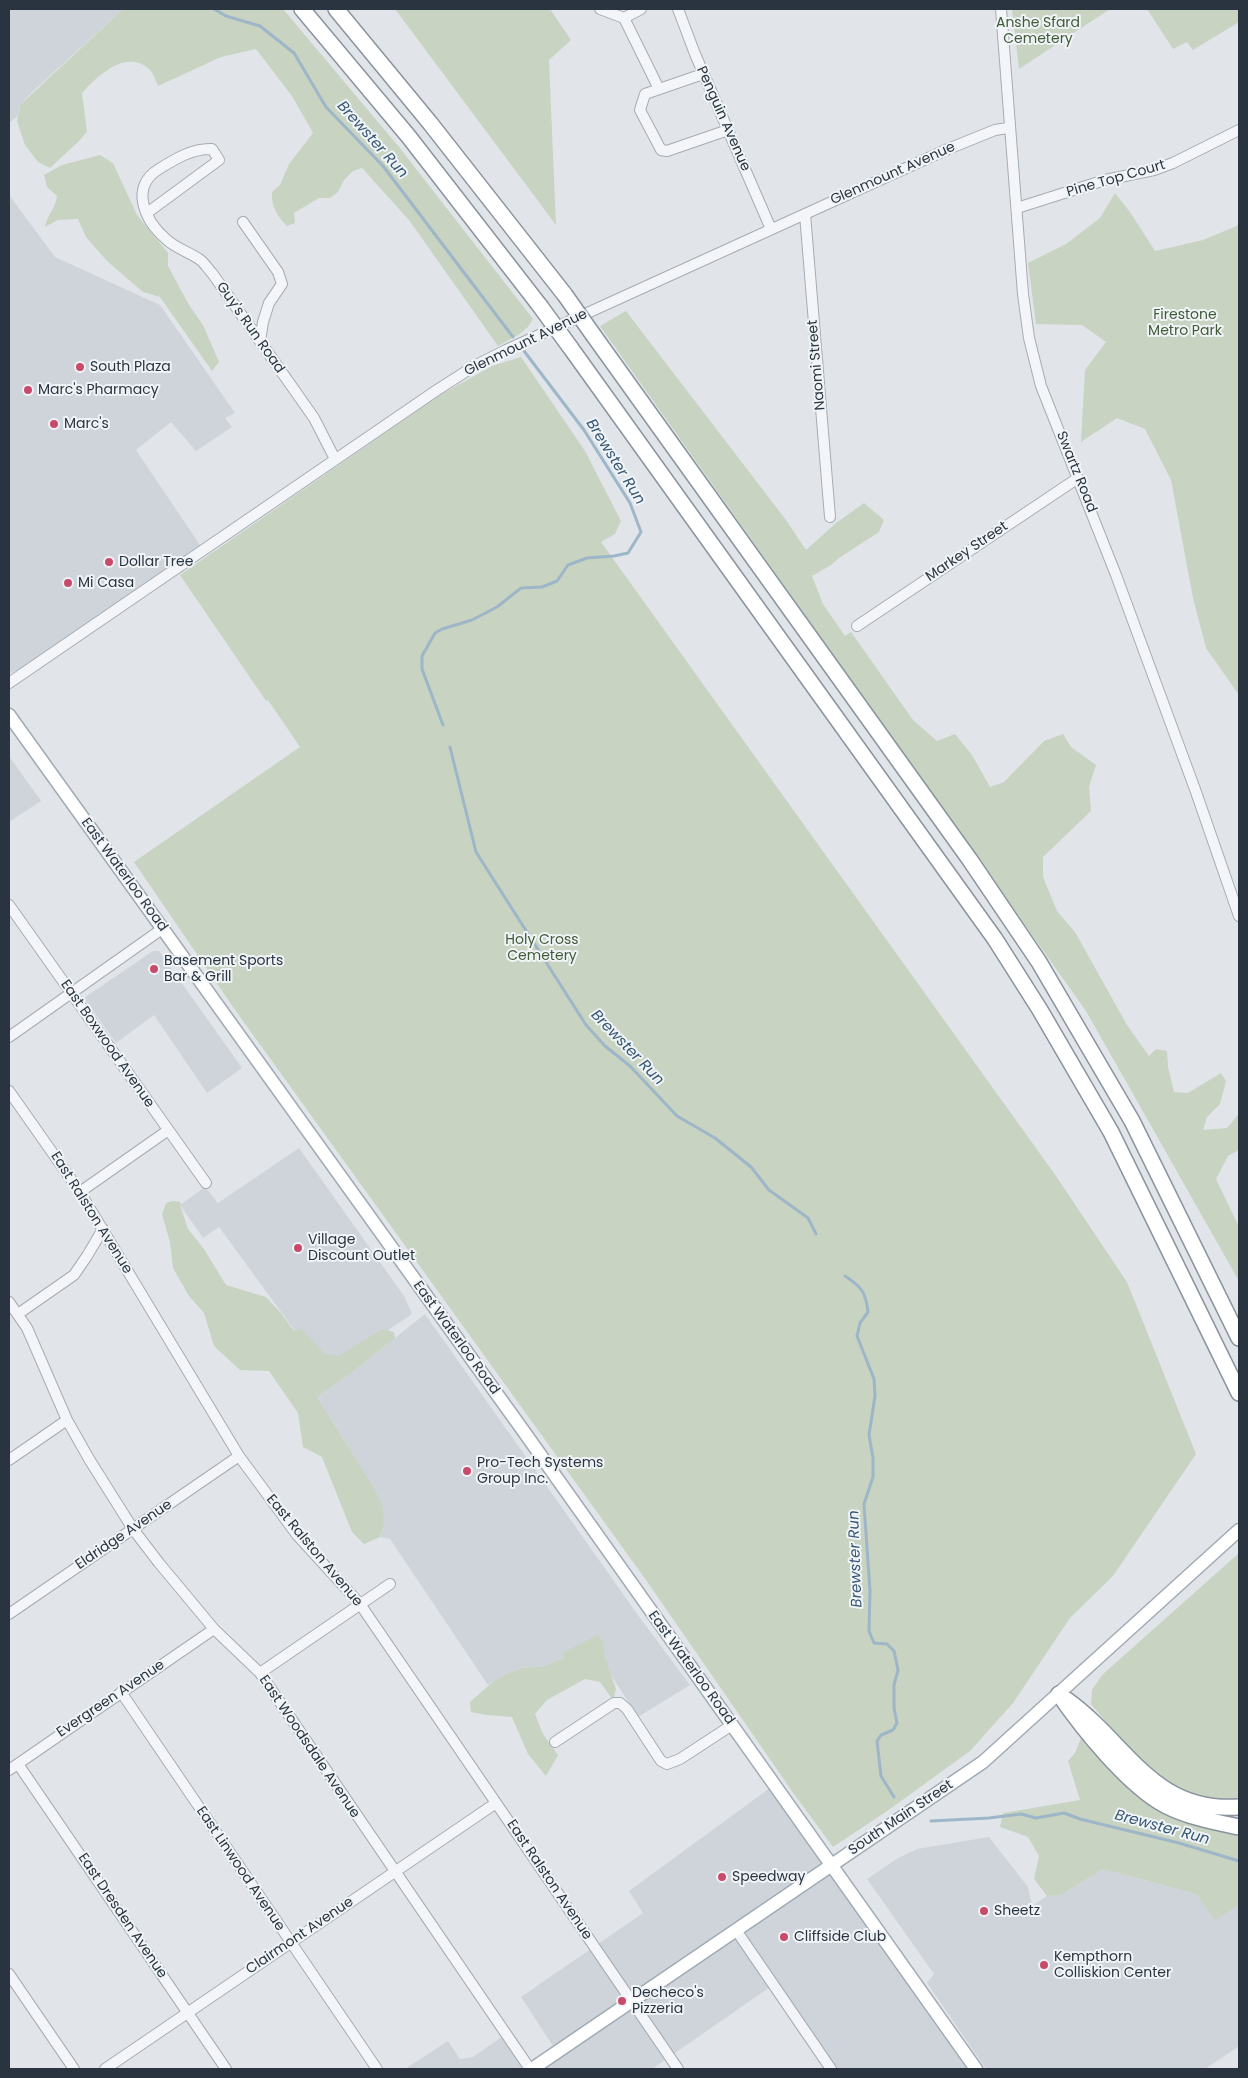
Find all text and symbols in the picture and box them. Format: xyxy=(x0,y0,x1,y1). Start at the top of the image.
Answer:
park label: Anshe Sfard Cemetery xyxy=(996,15,1080,48)
street label: Penguin Avenue xyxy=(692,64,754,174)
water label: Brewster Run xyxy=(333,98,411,182)
street label: Glenmount Avenue xyxy=(828,139,958,209)
street label: Pine Top Court xyxy=(1065,157,1167,201)
street label: Guy's Run Road xyxy=(212,279,288,377)
street label: Glenmount Avenue xyxy=(462,306,590,380)
park label: Firestone Metro Park xyxy=(1148,307,1222,340)
street label: Naomi Street xyxy=(805,319,829,411)
place label: South Plaza xyxy=(90,359,171,375)
marker: South Plaza xyxy=(74,361,86,373)
place label: Marc's Pharmacy xyxy=(38,382,159,398)
marker: Marc's Pharmacy xyxy=(22,384,34,396)
place label: Marc's xyxy=(64,416,109,432)
water label: Brewster Run xyxy=(582,416,648,508)
marker: Marc's xyxy=(48,418,60,430)
street label: Swartz Road xyxy=(1052,429,1100,515)
street label: Markey Street xyxy=(923,518,1011,586)
place label: Dollar Tree xyxy=(119,554,193,570)
marker: Dollar Tree xyxy=(103,556,115,568)
place label: Mi Casa xyxy=(78,575,134,591)
marker: Mi Casa xyxy=(62,577,74,589)
street label: East Waterloo Road xyxy=(77,815,171,935)
park label: Holy Cross Cemetery xyxy=(505,932,579,964)
place label: Basement Sports Bar & Grill xyxy=(164,953,283,986)
marker: Basement Sports Bar & Grill xyxy=(148,963,160,975)
street label: East Boxwood Avenue xyxy=(56,977,158,1111)
water label: Brewster Run xyxy=(587,1007,667,1089)
street label: East Ralston Avenue xyxy=(47,1149,135,1277)
place label: Village Discount Outlet xyxy=(308,1232,415,1264)
marker: Village Discount Outlet xyxy=(292,1242,304,1254)
street label: East Waterloo Road xyxy=(409,1278,503,1398)
place label: Pro-Tech Systems Group Inc. xyxy=(477,1455,603,1488)
marker: Pro-Tech Systems Group Inc. xyxy=(461,1465,473,1477)
street label: East Ralston Avenue xyxy=(262,1492,366,1610)
street label: Eldridge Avenue xyxy=(73,1497,175,1573)
water label: Brewster Run xyxy=(845,1510,867,1608)
street label: East Waterloo Road xyxy=(644,1608,738,1728)
street label: Evergreen Avenue xyxy=(54,1657,168,1741)
street label: East Woodsdale Avenue xyxy=(255,1672,363,1822)
street label: South Main Street xyxy=(845,1777,957,1859)
street label: East Linwood Avenue xyxy=(192,1804,288,1934)
water label: Brewster Run xyxy=(1113,1807,1211,1849)
street label: East Ralston Avenue xyxy=(503,1817,595,1943)
street label: East Dresden Avenue xyxy=(74,1850,170,1982)
place label: Speedway xyxy=(732,1869,805,1885)
marker: Speedway xyxy=(716,1871,728,1883)
street label: Clairmont Avenue xyxy=(243,1894,357,1978)
place label: Sheetz xyxy=(994,1903,1040,1919)
marker: Sheetz xyxy=(978,1905,990,1917)
place label: Cliffside Club xyxy=(794,1929,886,1945)
marker: Cliffside Club xyxy=(778,1931,790,1943)
place label: Kempthorn Colliskion Center xyxy=(1054,1949,1171,1981)
marker: Kempthorn Colliskion Center xyxy=(1038,1959,1050,1971)
place label: Decheco's Pizzeria xyxy=(632,1985,704,2018)
marker: Decheco's Pizzeria xyxy=(616,1995,628,2007)

